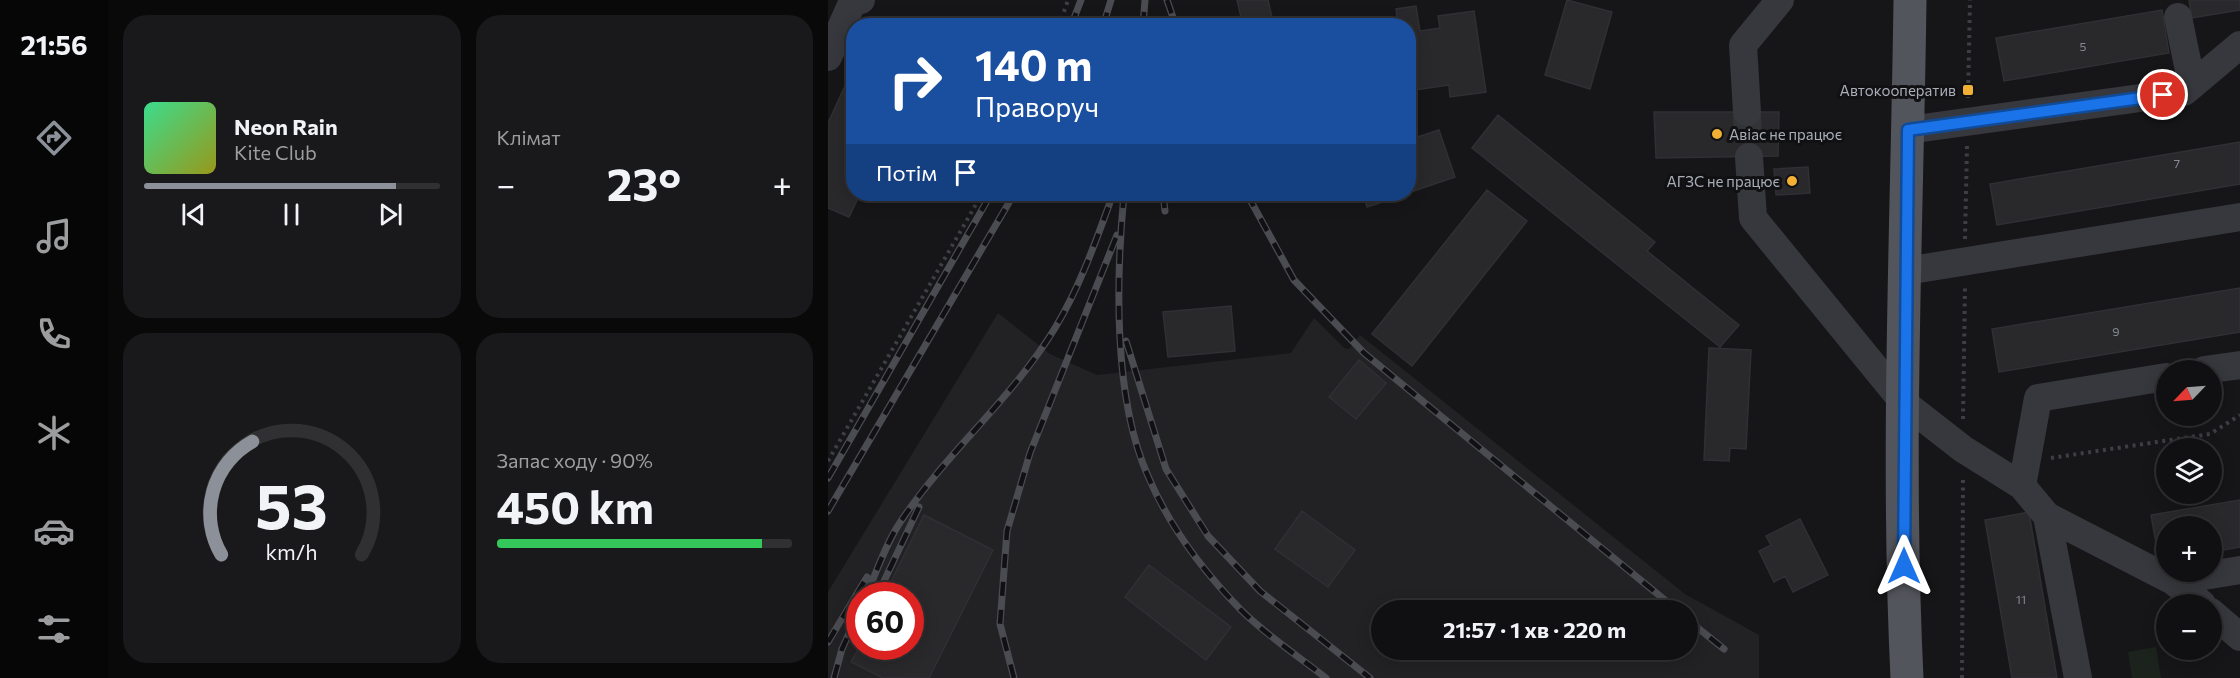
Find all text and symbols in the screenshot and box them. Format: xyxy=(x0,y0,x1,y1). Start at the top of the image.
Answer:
text: 21:56 xyxy=(20,28,88,61)
text: 140 m xyxy=(975,38,1092,90)
house number: 5 xyxy=(2080,39,2087,53)
icon: right xyxy=(876,42,954,120)
pin xyxy=(2137,69,2188,120)
icon: arrive xyxy=(2146,78,2179,111)
place label: Автокооператив xyxy=(1840,81,1956,99)
marker: Автокооператив xyxy=(1961,83,1975,97)
text: Праворуч xyxy=(975,90,1099,123)
text: Neon Rain xyxy=(234,113,338,140)
icon: directions xyxy=(33,117,75,159)
text: Клімат xyxy=(497,125,561,149)
place label: Авіас не працює xyxy=(1729,125,1842,143)
marker: Авіас не працює xyxy=(1710,127,1724,141)
text: Kite Club xyxy=(234,140,317,164)
text: 23° xyxy=(607,155,681,210)
icon: arrive xyxy=(949,156,982,189)
house number: 7 xyxy=(2174,156,2180,170)
text: Потім xyxy=(876,159,937,186)
text: − xyxy=(497,163,515,204)
text: + xyxy=(773,163,792,204)
place label: АГЗС не працює xyxy=(1666,172,1780,190)
marker: АГЗС не працює xyxy=(1785,174,1799,188)
icon: previous xyxy=(177,198,210,231)
icon: pause xyxy=(275,198,308,231)
icon: next xyxy=(374,198,407,231)
icon: music xyxy=(33,215,75,257)
icon: phone xyxy=(33,313,75,355)
house number: 9 xyxy=(2112,324,2120,338)
north arrow xyxy=(2156,360,2222,426)
map controls xyxy=(2156,360,2222,660)
icon: climate xyxy=(33,412,75,454)
button: layers xyxy=(2156,438,2222,504)
text: Запас ходу · 90% xyxy=(497,448,653,472)
text: 53 xyxy=(255,466,328,542)
text: 450 km xyxy=(497,478,654,533)
icon: car xyxy=(33,510,75,552)
button: + xyxy=(2156,516,2222,582)
position arrow xyxy=(1872,534,1936,598)
text: km/h xyxy=(266,538,318,564)
speed limit sign: 60 xyxy=(846,582,924,660)
house number: 11 xyxy=(2016,592,2026,606)
button: − xyxy=(2156,594,2222,660)
icon: filters xyxy=(33,608,75,650)
text: 21:57 · 1 хв · 220 m xyxy=(1443,616,1626,643)

